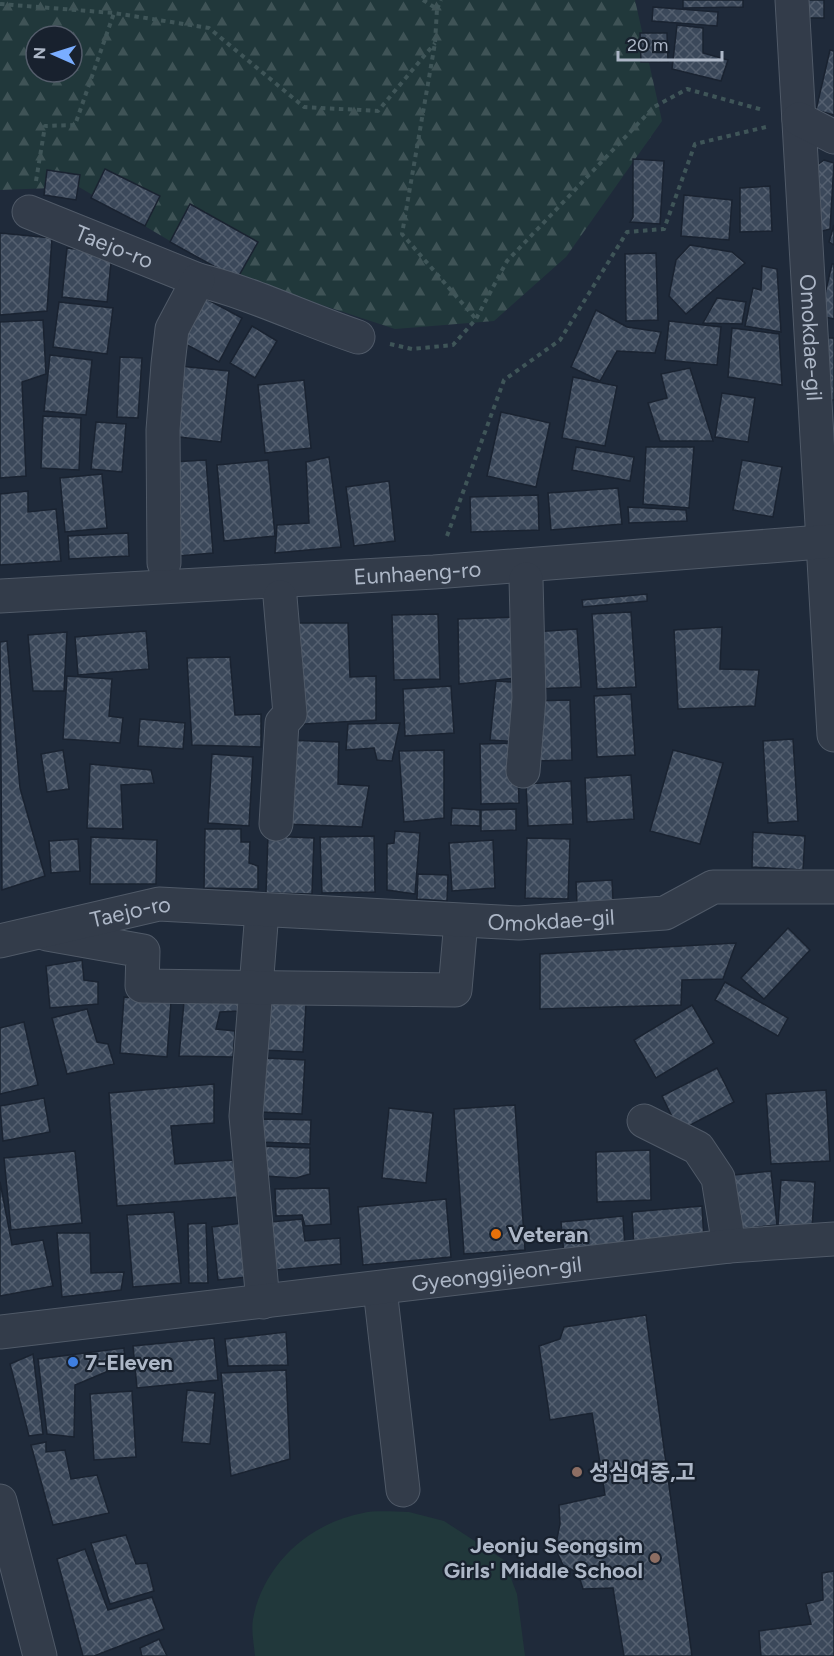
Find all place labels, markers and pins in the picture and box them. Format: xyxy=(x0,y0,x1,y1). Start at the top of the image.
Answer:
place label: Veteran xyxy=(508,1221,589,1248)
marker: Veteran xyxy=(489,1227,503,1241)
place label: 7-Eleven xyxy=(85,1349,173,1376)
marker: 7-Eleven xyxy=(66,1355,80,1369)
place label: 성심여중,고 xyxy=(589,1459,696,1486)
marker: 성심여중,고 xyxy=(570,1465,584,1479)
place label: Jeonju Seongsim Girls' Middle School xyxy=(444,1532,643,1584)
marker: Jeonju Seongsim Girls' Middle School xyxy=(648,1551,662,1565)

